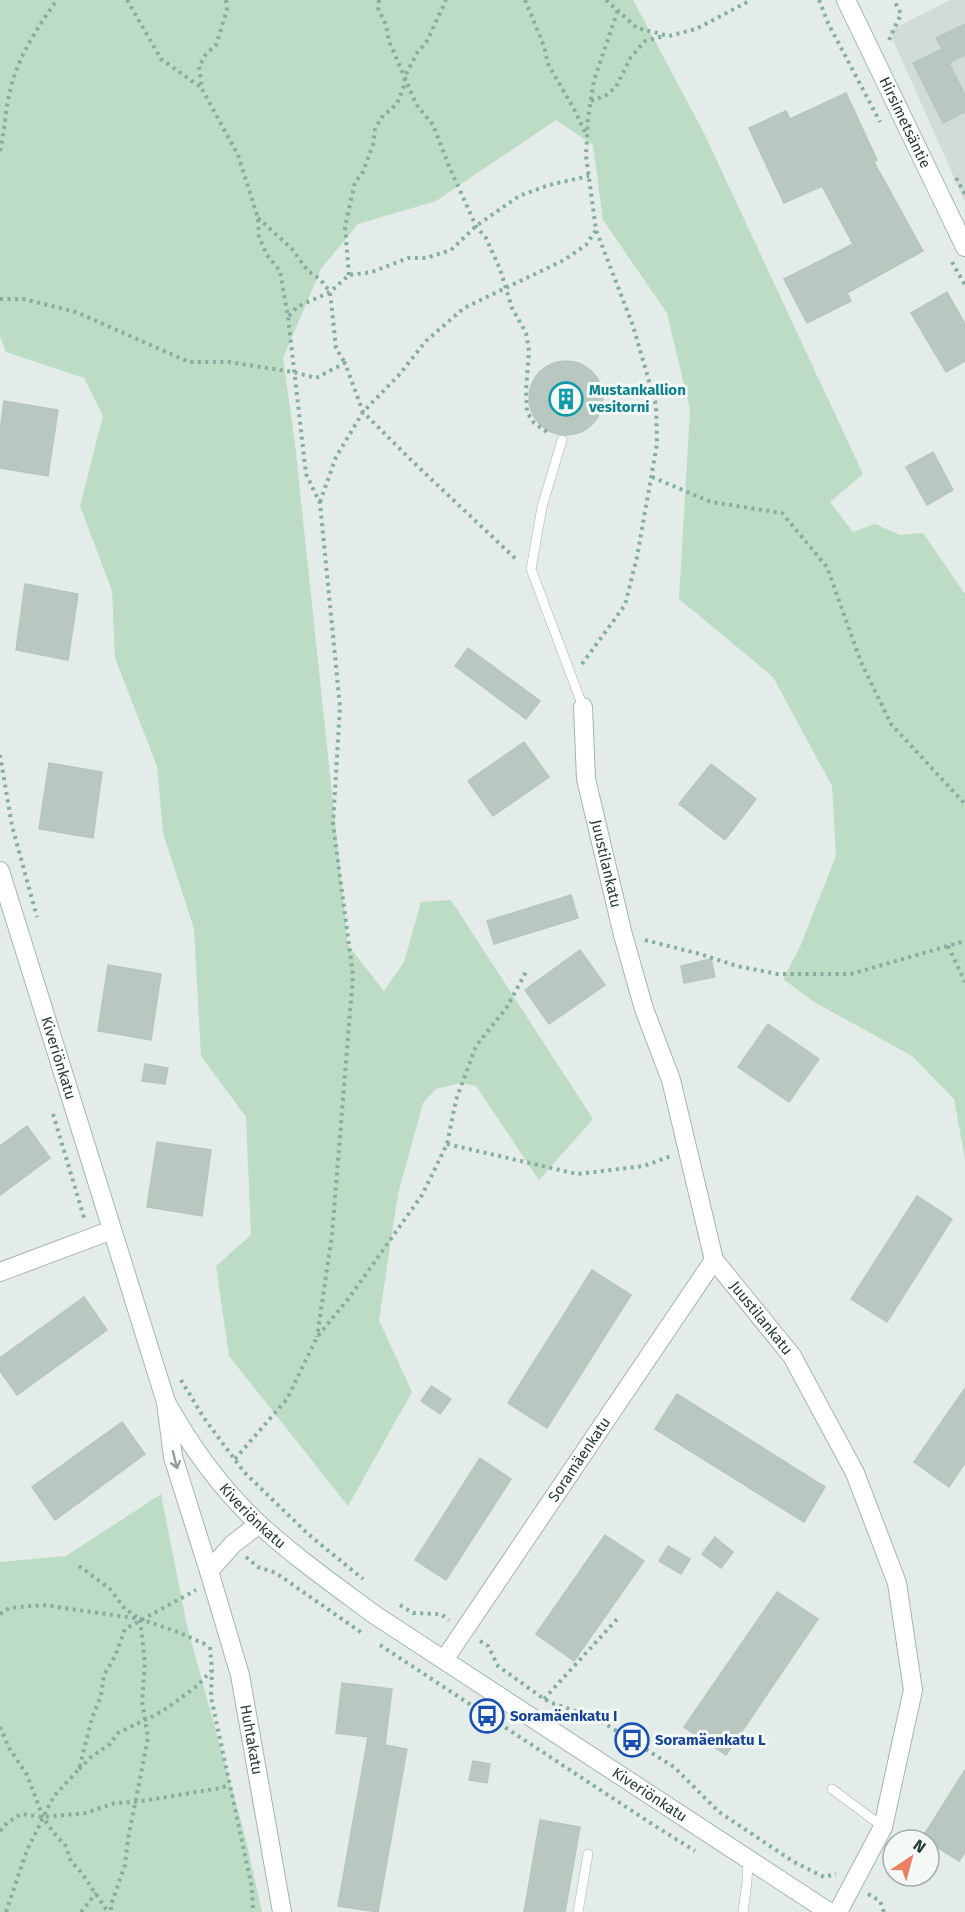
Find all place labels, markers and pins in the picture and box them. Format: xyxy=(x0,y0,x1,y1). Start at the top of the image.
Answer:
building icon: Mustankallion vesitorni xyxy=(548,381,584,417)
place label: Mustankallion vesitorni xyxy=(588,381,686,416)
bus stop icon: Soramäenkatu I xyxy=(469,1698,505,1734)
place label: Soramäenkatu I xyxy=(510,1707,617,1725)
bus stop icon: Soramäenkatu L xyxy=(614,1722,650,1758)
place label: Soramäenkatu L xyxy=(655,1731,766,1749)

